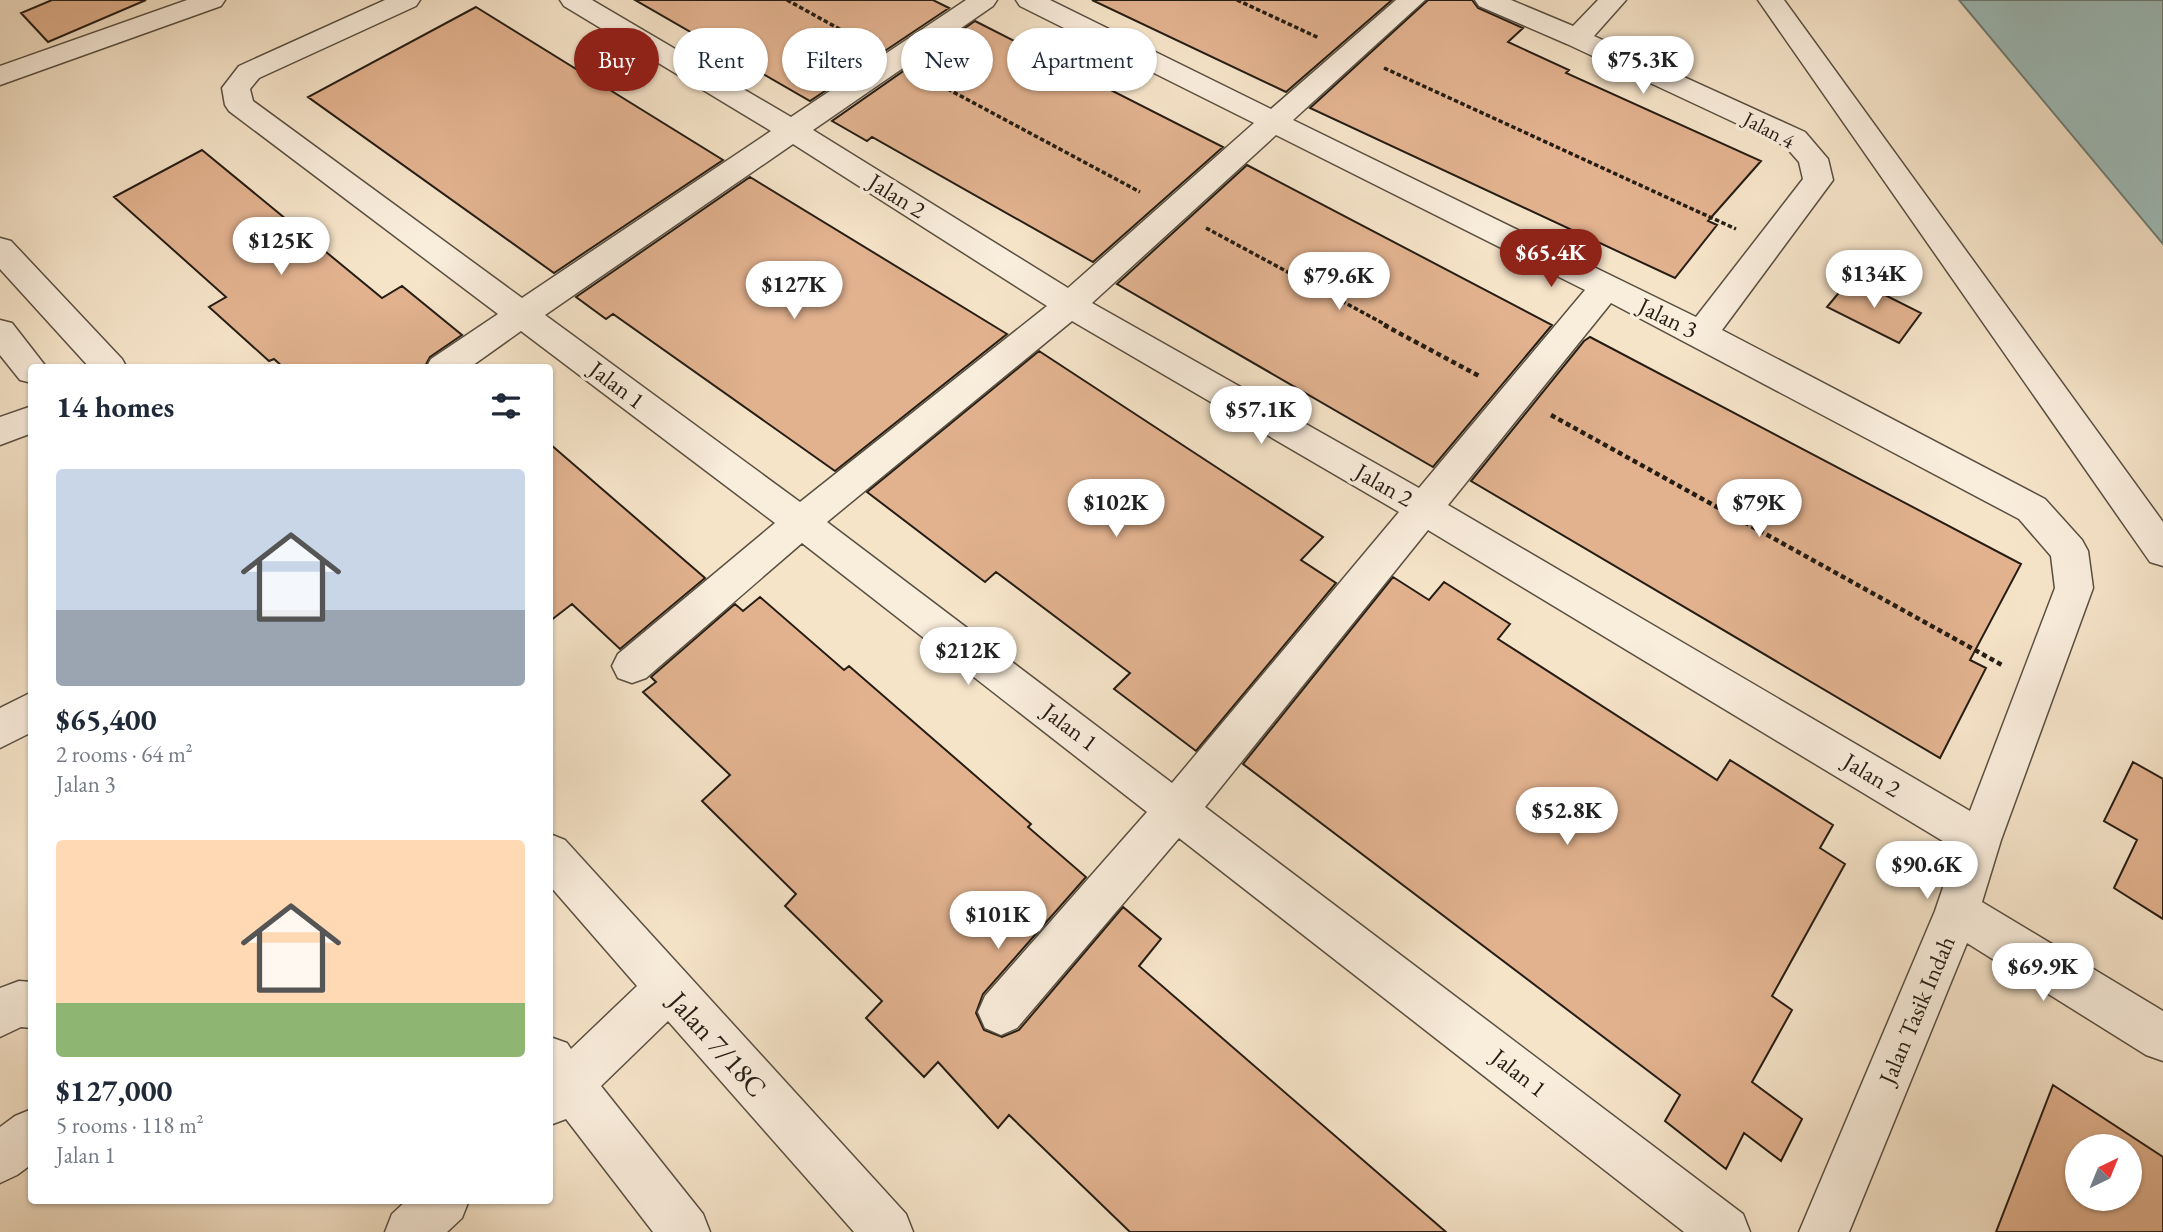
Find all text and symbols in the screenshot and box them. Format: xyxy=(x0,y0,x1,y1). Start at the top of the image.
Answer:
chip: Buy xyxy=(574,28,659,91)
chip: Rent xyxy=(673,28,768,91)
chip: Filters xyxy=(782,28,887,91)
chip: New xyxy=(901,28,993,91)
chip: Apartment xyxy=(1007,28,1157,91)
pin: $75.3K xyxy=(1586,36,1700,96)
text: $75.3K xyxy=(1608,44,1678,74)
street label: Jalan 4 xyxy=(1737,104,1800,155)
street label: Jalan 2 xyxy=(861,165,932,225)
pin: $125K xyxy=(232,218,330,277)
text: $125K xyxy=(249,225,313,255)
pin: $65.4K xyxy=(1494,230,1608,289)
text: $65.4K xyxy=(1516,237,1586,267)
pin: $134K xyxy=(1825,250,1923,310)
pin: $79.6K xyxy=(1282,252,1396,312)
text: $134K xyxy=(1842,258,1906,288)
text: $79.6K xyxy=(1304,260,1374,290)
pin: $127K xyxy=(745,262,843,321)
text: $127K xyxy=(762,269,826,299)
street label: Jalan 3 xyxy=(1632,289,1703,345)
street label: Jalan 1 xyxy=(582,352,651,416)
pin: $57.1K xyxy=(1204,386,1318,446)
text: 14 homes xyxy=(56,387,174,426)
icon: filters xyxy=(487,387,525,425)
text: $57.1K xyxy=(1226,394,1296,424)
street label: Jalan 2 xyxy=(1348,455,1419,514)
pin: $102K xyxy=(1067,480,1165,539)
pin: $79K xyxy=(1718,480,1800,539)
text: $102K xyxy=(1084,487,1148,517)
text: $79K xyxy=(1733,487,1785,517)
icon: home xyxy=(228,514,354,640)
pin: $212K xyxy=(919,628,1017,687)
text: $212K xyxy=(936,635,1000,665)
street label: Jalan 1 xyxy=(1035,694,1104,758)
text: $65,400 xyxy=(56,700,157,739)
text: 2 rooms · 64 m² xyxy=(56,739,193,769)
street label: Jalan 2 xyxy=(1836,744,1907,804)
text: Jalan 3 xyxy=(56,769,115,799)
pin: $52.8K xyxy=(1510,788,1624,847)
text: $52.8K xyxy=(1532,795,1602,825)
pin: $90.6K xyxy=(1870,842,1984,901)
text: $90.6K xyxy=(1892,849,1962,879)
icon: home xyxy=(228,885,354,1011)
pin: $101K xyxy=(949,892,1047,951)
text: $101K xyxy=(966,899,1030,929)
street label: Jalan Tasik Indah xyxy=(1871,931,1962,1091)
pin: $69.9K xyxy=(1986,944,2100,1003)
text: $69.9K xyxy=(2008,951,2078,981)
street label: Jalan 7/18C xyxy=(660,982,775,1104)
street label: Jalan 1 xyxy=(1484,1040,1553,1104)
text: $127,000 xyxy=(56,1071,172,1110)
text: 5 rooms · 118 m² xyxy=(56,1110,204,1140)
north arrow xyxy=(2065,1134,2142,1211)
map controls xyxy=(2065,1134,2142,1211)
text: Jalan 1 xyxy=(56,1140,115,1170)

